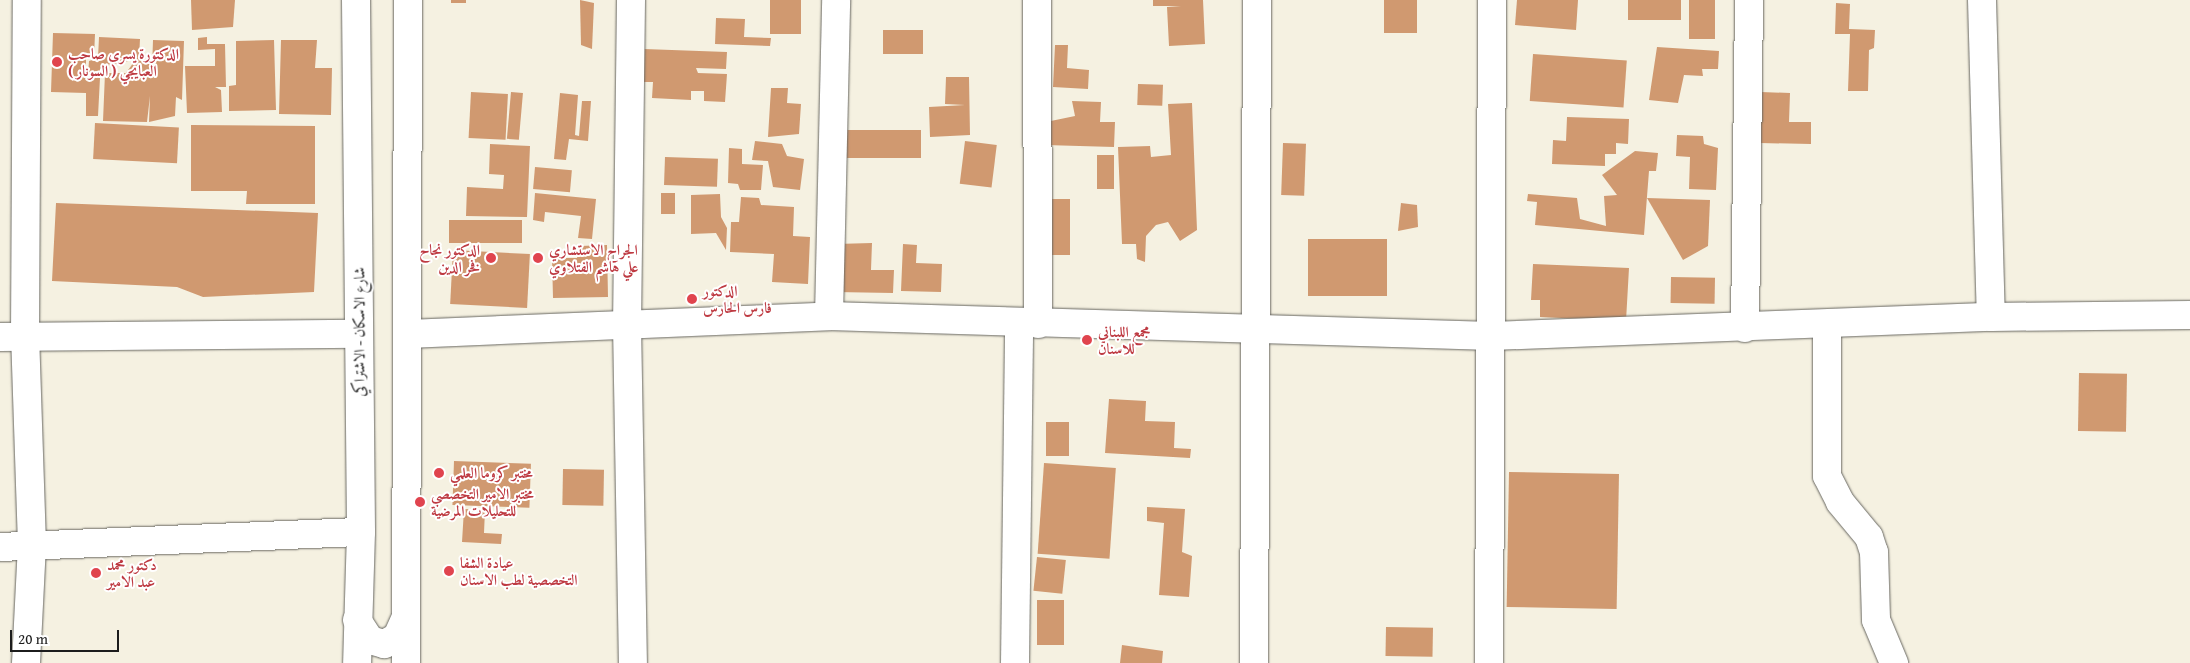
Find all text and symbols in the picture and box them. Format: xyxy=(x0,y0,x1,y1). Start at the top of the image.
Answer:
place label: الدكتورة يسرى صاحب العبايجي ( السونار ) xyxy=(68,44,179,79)
marker: الدكتورة يسرى صاحب العبايجي ( السونار ) xyxy=(50,55,64,69)
place label: الدكتور نجاح فخر الدين xyxy=(419,240,480,275)
place label: الجراح الاستشاري علي هاشم الفتلاوي xyxy=(549,240,638,275)
marker: الدكتور نجاح فخر الدين xyxy=(484,251,498,265)
marker: الجراح الاستشاري علي هاشم الفتلاوي xyxy=(531,251,545,265)
street label: شارع الاسكان - الاشتراكي xyxy=(350,267,368,397)
place label: الدكتور فارس الحارس xyxy=(703,281,772,316)
marker: الدكتور فارس الحارس xyxy=(685,292,699,306)
place label: مجمع اللبناني للاسنان xyxy=(1098,322,1150,357)
marker: مجمع اللبناني للاسنان xyxy=(1080,333,1094,347)
place label: مختبر كروما العلمي xyxy=(450,464,533,482)
marker: مختبر كروما العلمي xyxy=(432,466,446,480)
place label: مختبر الامير التخصصي للتحليلات المرضية xyxy=(431,484,534,519)
marker: مختبر الامير التخصصي للتحليلات المرضية xyxy=(413,495,427,509)
place label: عيادة الشفا التخصصية لطب الاسنان xyxy=(460,553,578,588)
place label: دكتور محمد عبد الامير xyxy=(107,555,157,590)
marker: عيادة الشفا التخصصية لطب الاسنان xyxy=(442,564,456,578)
marker: دكتور محمد عبد الامير xyxy=(89,566,103,580)
scale bar xyxy=(12,620,121,652)
text: 20 m xyxy=(18,628,48,649)

